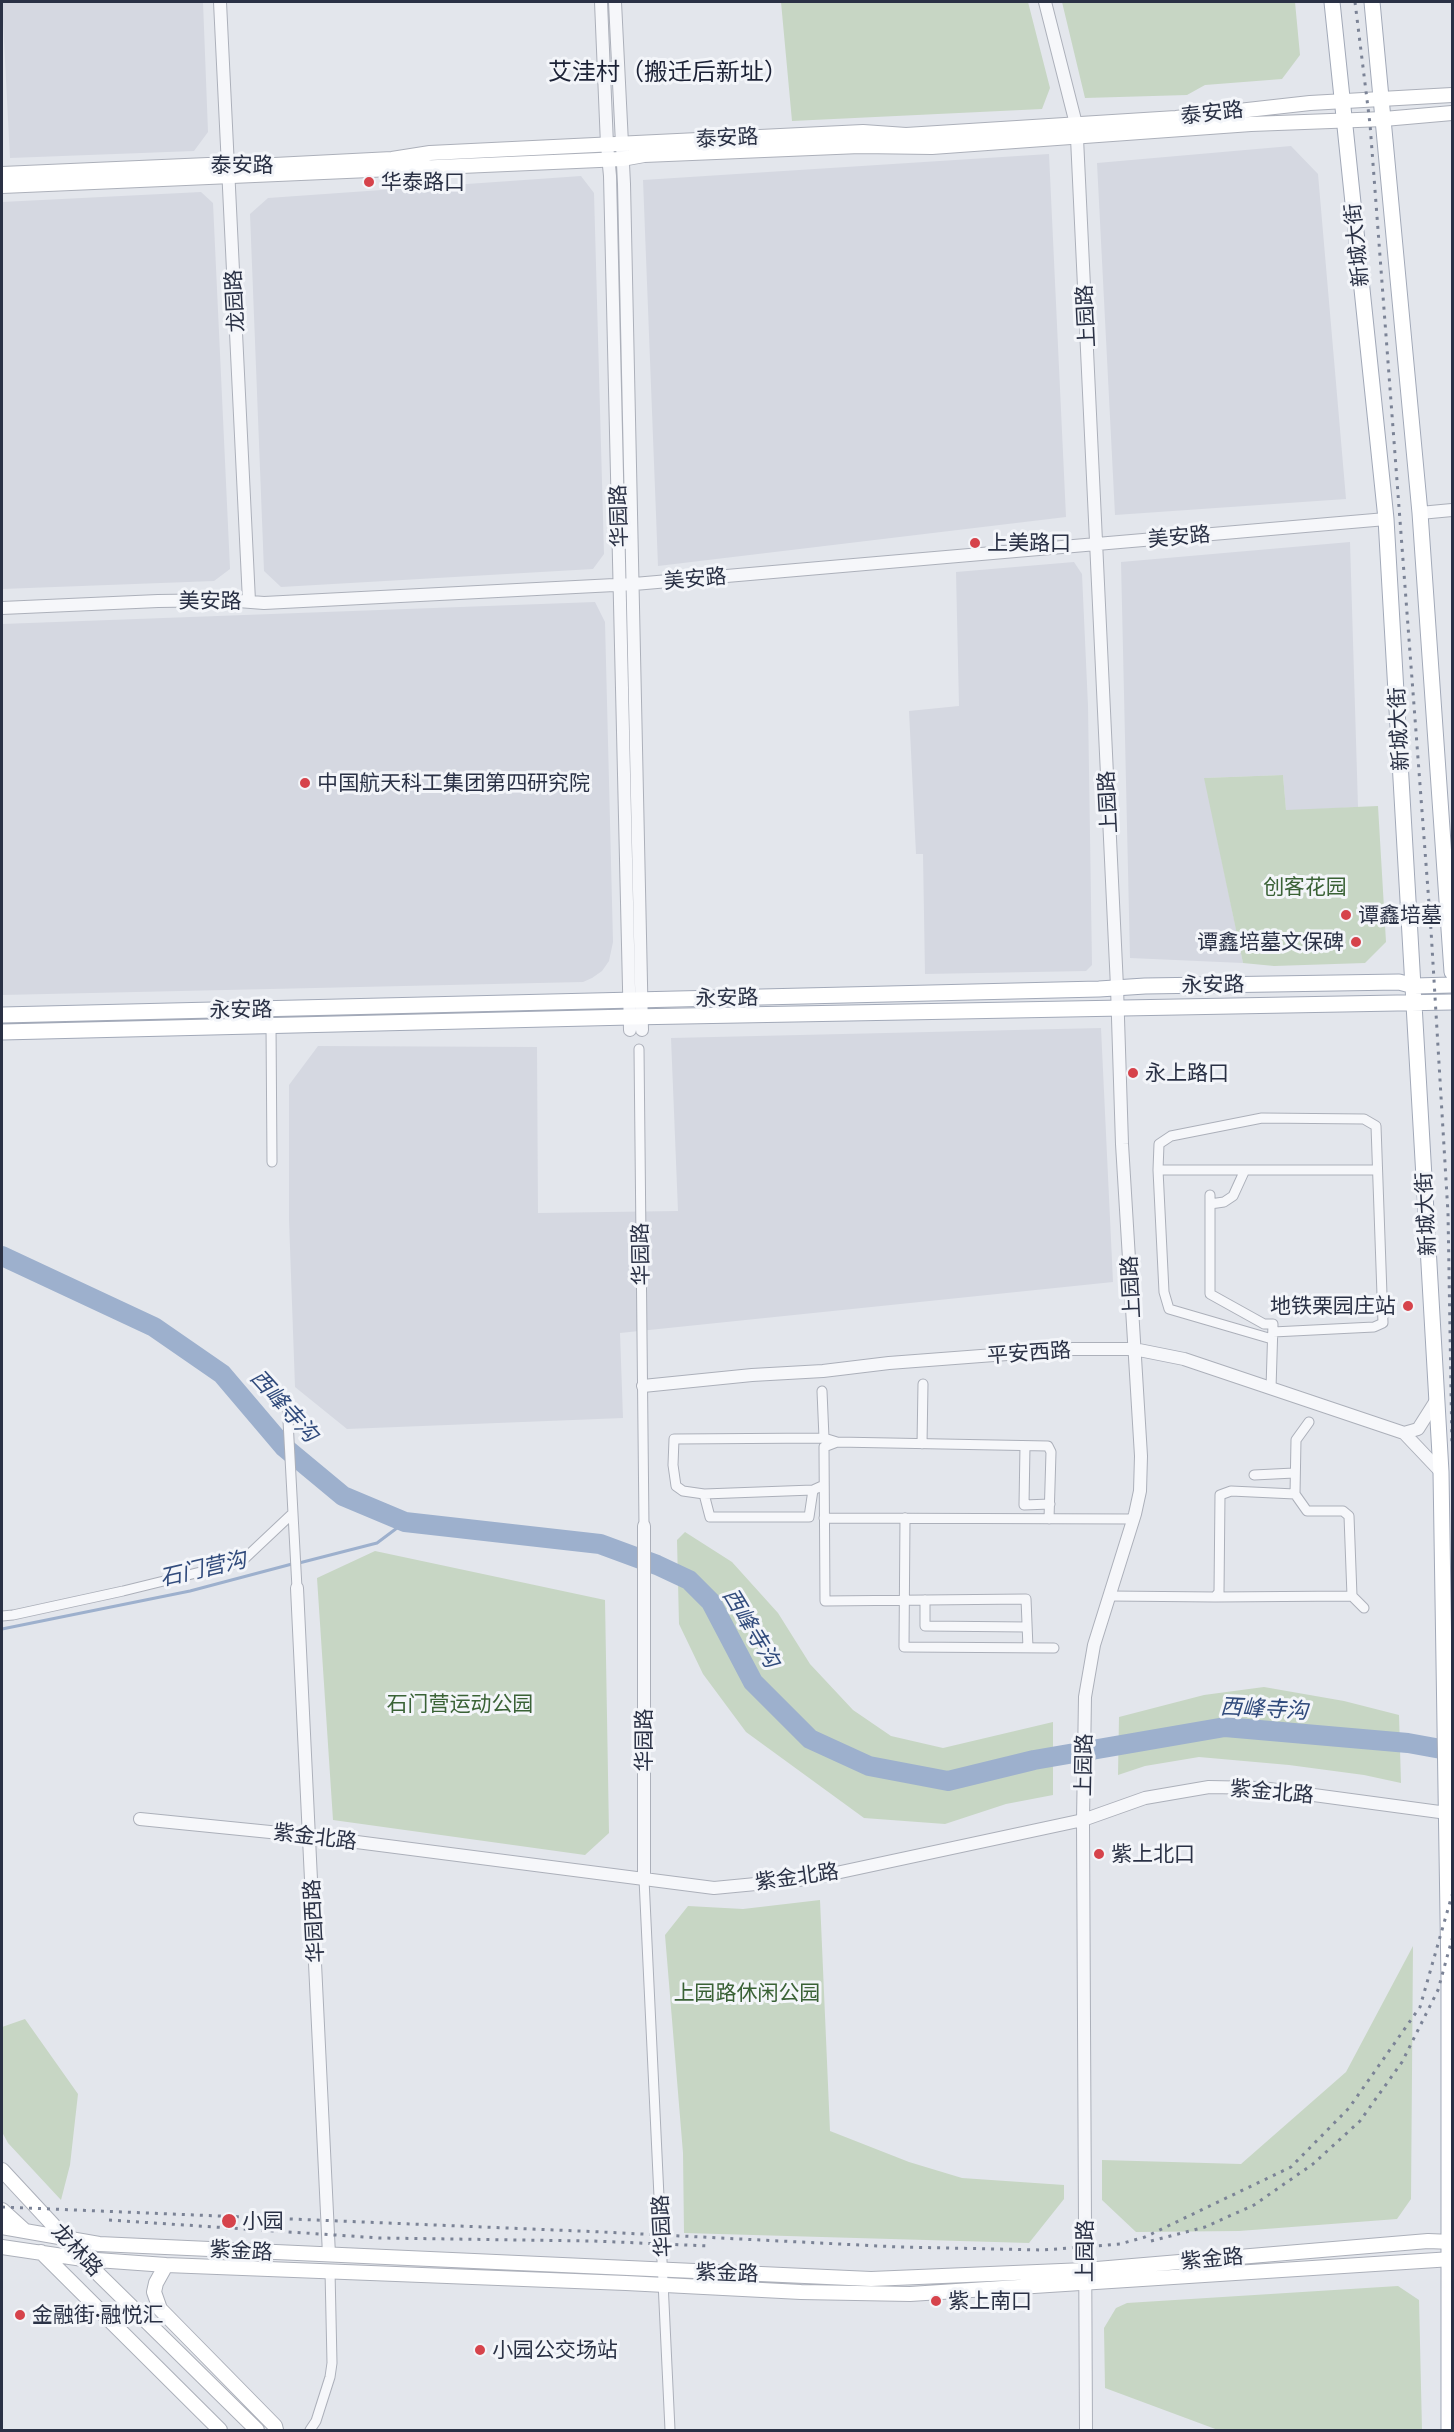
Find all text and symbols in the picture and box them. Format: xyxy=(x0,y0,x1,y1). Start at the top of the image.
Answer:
district label: 艾洼村（搬迁后新址） xyxy=(548,58,788,86)
street label: 泰安路 xyxy=(1179,97,1245,129)
street label: 泰安路 xyxy=(695,124,759,152)
street label: 泰安路 xyxy=(211,152,273,178)
place label: 华泰路口 xyxy=(381,169,465,195)
marker: 华泰路口 xyxy=(362,175,376,189)
street label: 新城大街 xyxy=(1340,202,1374,288)
street label: 龙园路 xyxy=(221,269,249,333)
street label: 上园路 xyxy=(1072,284,1100,348)
street label: 华园路 xyxy=(605,484,633,548)
street label: 美安路 xyxy=(1147,522,1211,552)
place label: 上美路口 xyxy=(987,530,1071,556)
marker: 上美路口 xyxy=(968,536,982,550)
street label: 美安路 xyxy=(663,564,727,594)
street label: 美安路 xyxy=(179,588,241,614)
street label: 新城大街 xyxy=(1384,686,1414,772)
place label: 中国航天科工集团第四研究院 xyxy=(317,770,590,796)
street label: 上园路 xyxy=(1094,770,1122,834)
marker: 中国航天科工集团第四研究院 xyxy=(298,776,312,790)
park label: 创客花园 xyxy=(1263,874,1347,900)
place label: 谭鑫培墓 xyxy=(1358,902,1442,928)
marker: 谭鑫培墓 xyxy=(1339,908,1353,922)
place label: 谭鑫培墓文保碑 xyxy=(1197,929,1344,955)
marker: 谭鑫培墓文保碑 xyxy=(1349,935,1363,949)
street label: 永安路 xyxy=(1181,972,1245,998)
street label: 永安路 xyxy=(695,985,759,1011)
street label: 永安路 xyxy=(209,997,273,1023)
place label: 永上路口 xyxy=(1145,1060,1229,1086)
marker: 永上路口 xyxy=(1126,1066,1140,1080)
street label: 新城大街 xyxy=(1411,1171,1441,1257)
street label: 华园路 xyxy=(628,1222,654,1286)
street label: 上园路 xyxy=(1117,1255,1145,1319)
place label: 地铁栗园庄站 xyxy=(1270,1293,1396,1319)
marker: 地铁栗园庄站 xyxy=(1401,1299,1415,1313)
street label: 平安西路 xyxy=(986,1338,1072,1368)
water label: 西峰寺沟 xyxy=(245,1364,323,1448)
water label: 石门营沟 xyxy=(157,1546,249,1592)
water label: 西峰寺沟 xyxy=(717,1583,785,1673)
park label: 石门营运动公园 xyxy=(387,1691,533,1717)
water label: 西峰寺沟 xyxy=(1219,1694,1309,1724)
street label: 华园路 xyxy=(631,1709,657,1771)
street label: 上园路 xyxy=(1071,1733,1097,1797)
street label: 紫金北路 xyxy=(1229,1776,1315,1808)
street label: 紫金北路 xyxy=(272,1819,358,1855)
place label: 紫上北口 xyxy=(1111,1841,1195,1867)
marker: 紫上北口 xyxy=(1092,1847,1106,1861)
street label: 紫金北路 xyxy=(754,1859,840,1895)
street label: 华园西路 xyxy=(299,1878,329,1964)
park label: 上园路休闲公园 xyxy=(674,1980,820,2006)
street label: 华园路 xyxy=(648,2194,676,2258)
place label: 小园 xyxy=(242,2208,284,2234)
marker: 小园 xyxy=(220,2212,238,2230)
street label: 龙林路 xyxy=(46,2218,108,2282)
street label: 上园路 xyxy=(1072,2220,1098,2282)
street label: 紫金路 xyxy=(209,2237,273,2265)
street label: 紫金路 xyxy=(1180,2244,1244,2274)
street label: 紫金路 xyxy=(695,2259,759,2287)
place label: 紫上南口 xyxy=(948,2288,1032,2314)
marker: 紫上南口 xyxy=(929,2294,943,2308)
place label: 金融街·融悦汇 xyxy=(32,2302,163,2328)
marker: 金融街·融悦汇 xyxy=(13,2308,27,2322)
place label: 小园公交场站 xyxy=(492,2337,618,2363)
marker: 小园公交场站 xyxy=(473,2343,487,2357)

